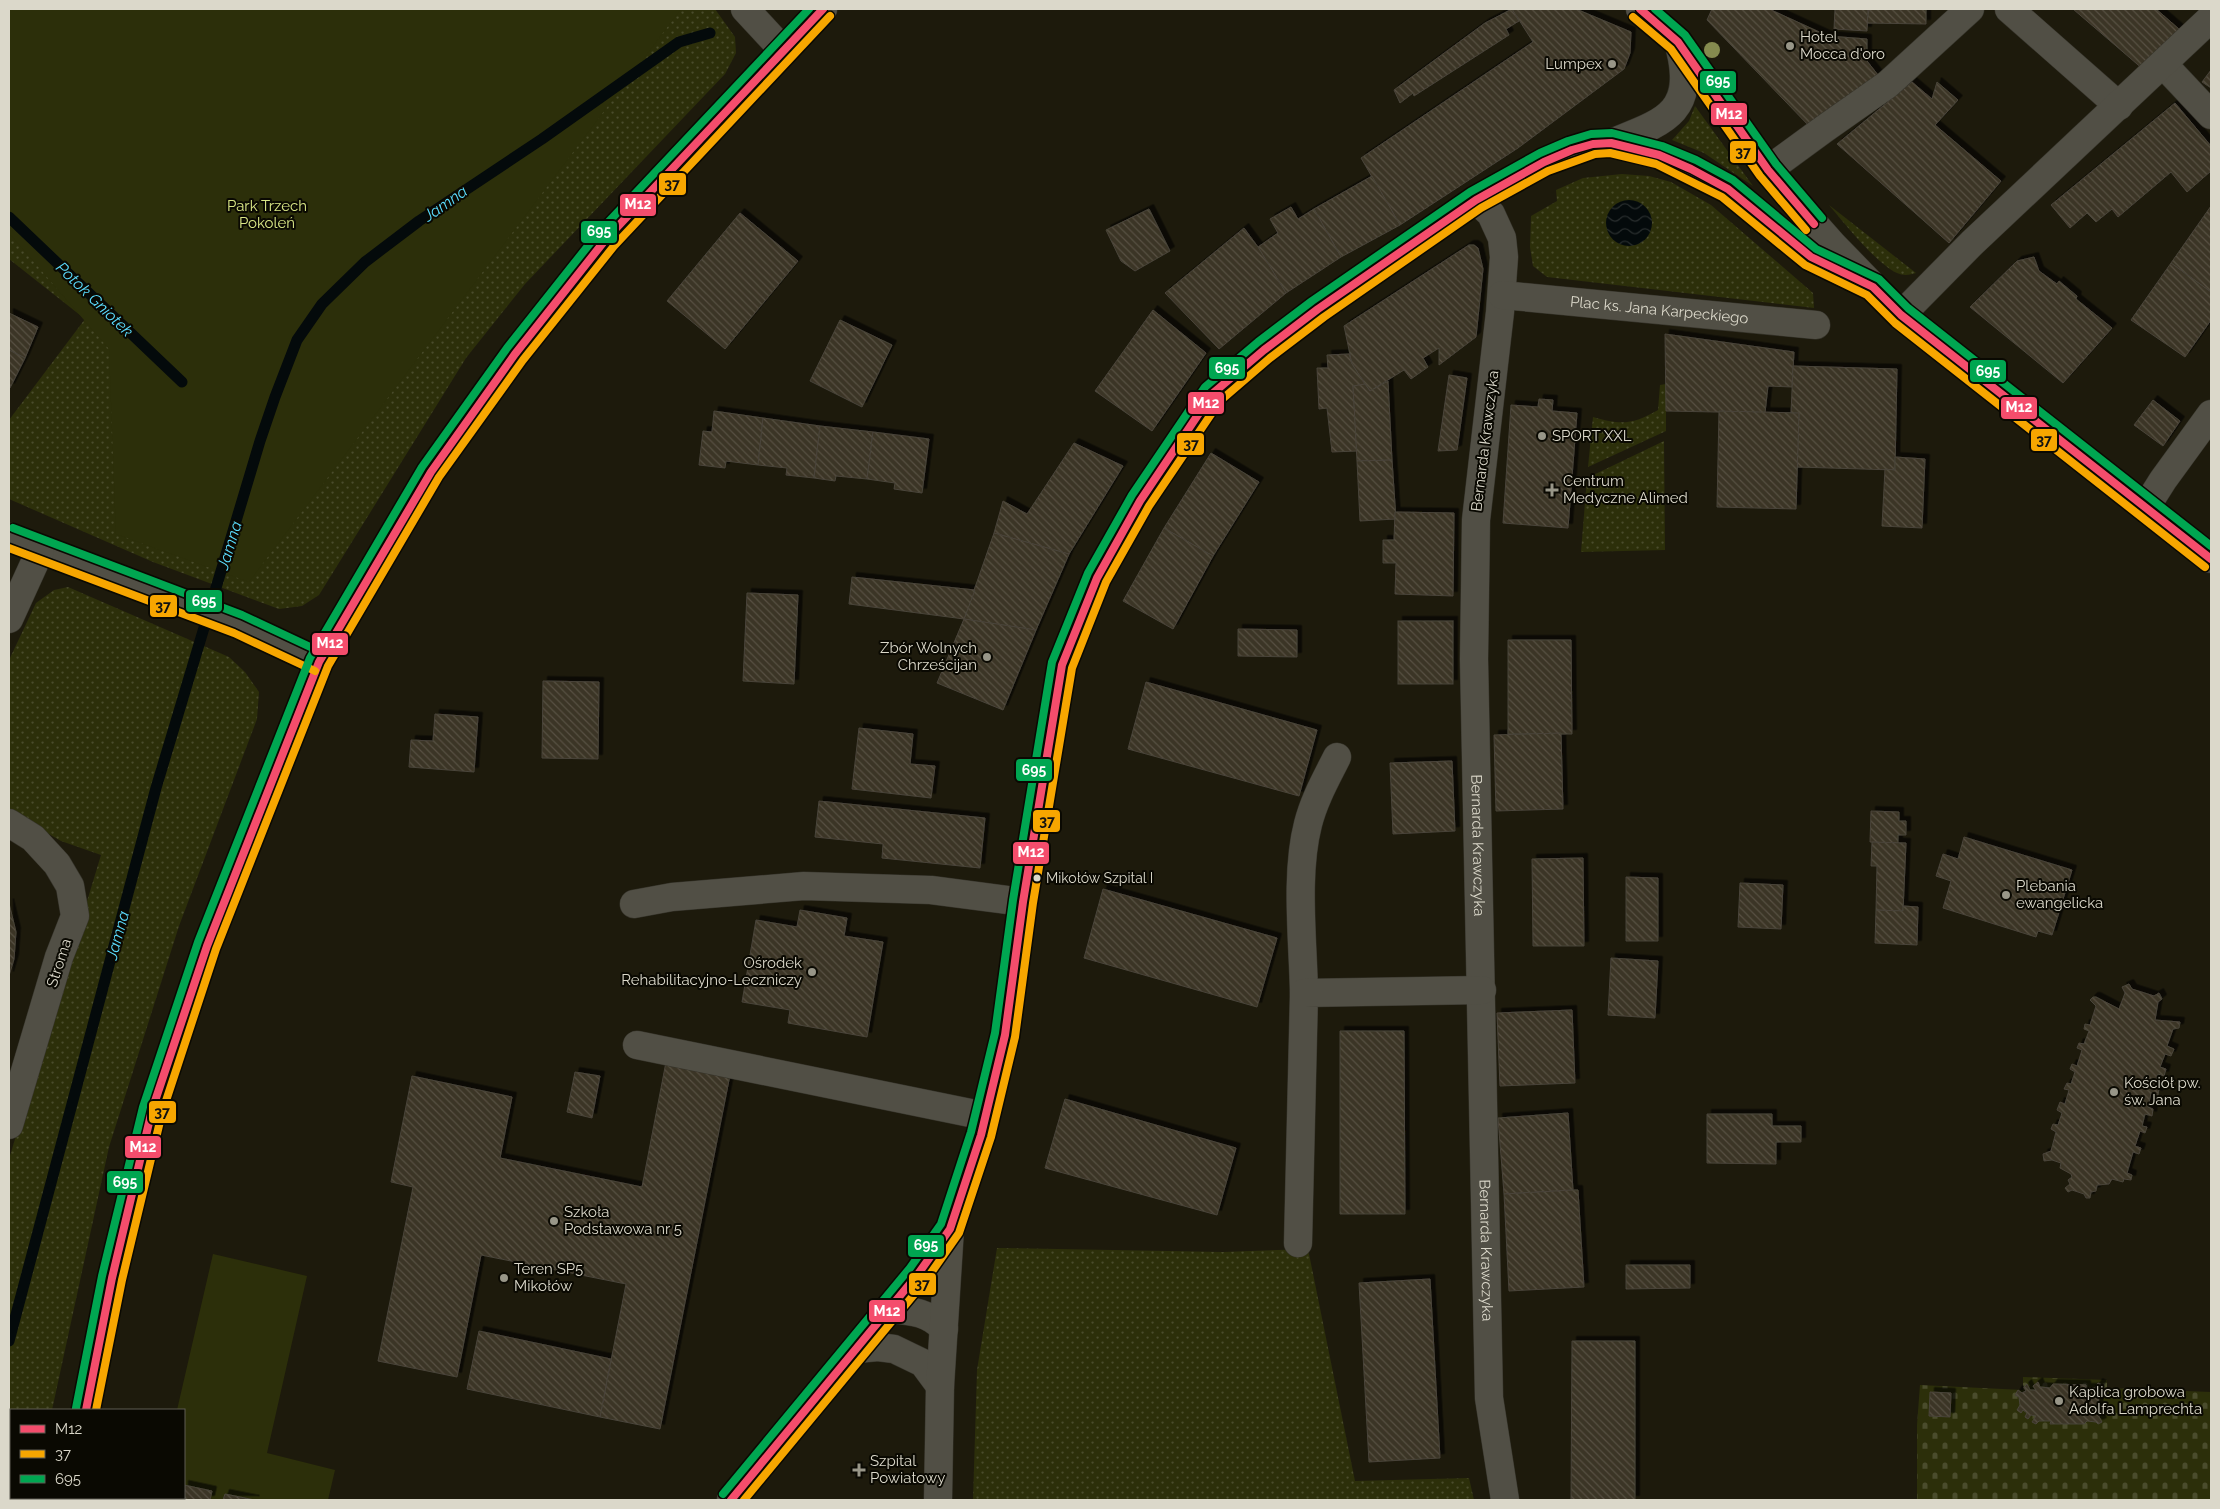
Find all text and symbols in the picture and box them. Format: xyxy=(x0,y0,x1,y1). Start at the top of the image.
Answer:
place label: Hotel Mocca d'oro xyxy=(1800,28,1885,63)
marker: Hotel Mocca d'oro xyxy=(1784,40,1796,52)
place label: Lumpex xyxy=(1545,55,1602,73)
marker: Lumpex xyxy=(1606,58,1618,70)
line badge: 695 xyxy=(1699,70,1737,94)
text: 695 xyxy=(1706,73,1730,89)
line badge: M12 xyxy=(1710,102,1748,126)
text: M12 xyxy=(1716,106,1743,122)
line badge: 37 xyxy=(1729,140,1757,164)
text: 37 xyxy=(1735,144,1751,160)
line badge: 37 xyxy=(658,172,687,196)
text: 37 xyxy=(664,176,680,192)
water label: Jamna xyxy=(419,181,471,226)
line badge: M12 xyxy=(619,193,657,217)
text: M12 xyxy=(625,196,652,212)
park label: Park Trzech Pokoleń xyxy=(227,197,307,232)
line badge: 695 xyxy=(580,220,618,244)
text: 695 xyxy=(587,223,611,239)
water label: Potok Gniotek xyxy=(52,258,137,341)
street label: Plac ks. Jana Karpeckiego xyxy=(1569,293,1749,328)
line badge: 695 xyxy=(1208,356,1246,380)
line badge: 695 xyxy=(1969,359,2007,383)
text: 695 xyxy=(1215,360,1239,376)
text: 695 xyxy=(1976,363,2000,379)
street label: Bernarda Krawczyka xyxy=(1467,369,1503,513)
line badge: M12 xyxy=(1187,391,1225,415)
text: M12 xyxy=(1193,395,1220,411)
line badge: M12 xyxy=(2000,396,2038,420)
text: M12 xyxy=(2006,399,2033,415)
place label: SPORT XXL xyxy=(1552,427,1632,445)
line badge: 37 xyxy=(2030,428,2058,452)
marker: SPORT XXL xyxy=(1536,430,1548,442)
line badge: 37 xyxy=(1176,432,1205,456)
text: 37 xyxy=(2036,432,2052,448)
text: 37 xyxy=(1183,436,1199,452)
place label: Centrum Medyczne Alimed xyxy=(1563,472,1688,507)
marker: Centrum Medyczne Alimed xyxy=(1545,483,1559,497)
water label: Jamna xyxy=(213,518,246,573)
line badge: 695 xyxy=(185,589,223,613)
text: 695 xyxy=(192,593,216,609)
line badge: 37 xyxy=(149,594,178,618)
text: 37 xyxy=(155,598,171,614)
line badge: M12 xyxy=(311,632,349,656)
text: M12 xyxy=(317,635,344,651)
place label: Zbór Wolnych Chrześcijan xyxy=(880,639,977,674)
marker: Zbór Wolnych Chrześcijan xyxy=(981,651,993,663)
line badge: 695 xyxy=(1015,758,1053,782)
text: 695 xyxy=(1022,762,1046,778)
street label: Bernarda Krawczyka xyxy=(1467,774,1488,917)
line badge: 37 xyxy=(1032,809,1061,833)
text: 37 xyxy=(1039,813,1055,829)
line badge: M12 xyxy=(1012,841,1050,865)
text: M12 xyxy=(1018,844,1045,860)
place label: Mikołów Szpital I xyxy=(1046,870,1153,886)
marker: Mikołów Szpital I xyxy=(1032,873,1042,883)
place label: Plebania ewangelicka xyxy=(2016,877,2103,912)
marker: Plebania ewangelicka xyxy=(2000,889,2012,901)
water label: Jamna xyxy=(102,908,133,962)
street label: Stroma xyxy=(43,936,75,990)
place label: Ośrodek Rehabilitacyjno-Leczniczy xyxy=(621,954,802,989)
marker: Ośrodek Rehabilitacyjno-Leczniczy xyxy=(806,966,818,978)
place label: Kościół pw. św. Jana xyxy=(2124,1074,2201,1109)
marker: Kościół pw. św. Jana xyxy=(2108,1086,2120,1098)
line badge: 37 xyxy=(148,1100,177,1124)
text: 37 xyxy=(154,1104,170,1120)
line badge: M12 xyxy=(124,1135,162,1159)
text: M12 xyxy=(130,1139,157,1155)
line badge: 695 xyxy=(106,1170,144,1194)
text: 695 xyxy=(113,1174,137,1190)
street label: Bernarda Krawczyka xyxy=(1476,1179,1496,1322)
place label: Szkoła Podstawowa nr 5 xyxy=(564,1203,682,1238)
marker: Szkoła Podstawowa nr 5 xyxy=(548,1215,560,1227)
line badge: 695 xyxy=(907,1234,945,1258)
text: 695 xyxy=(914,1237,938,1253)
place label: Teren SP5 Mikołów xyxy=(514,1260,583,1295)
marker: Teren SP5 Mikołów xyxy=(498,1272,510,1284)
line badge: 37 xyxy=(908,1272,937,1296)
text: 37 xyxy=(914,1276,930,1292)
line badge: M12 xyxy=(868,1299,906,1323)
text: M12 xyxy=(874,1303,901,1319)
place label: Kaplica grobowa Adolfa Lamprechta xyxy=(2069,1383,2202,1418)
marker: Kaplica grobowa Adolfa Lamprechta xyxy=(2053,1395,2065,1407)
legend xyxy=(10,1409,185,1499)
text: M12 xyxy=(55,1420,83,1438)
text: 37 xyxy=(55,1445,71,1463)
place label: Szpital Powiatowy xyxy=(870,1452,945,1487)
marker: Szpital Powiatowy xyxy=(852,1463,866,1477)
text: 695 xyxy=(55,1470,81,1488)

